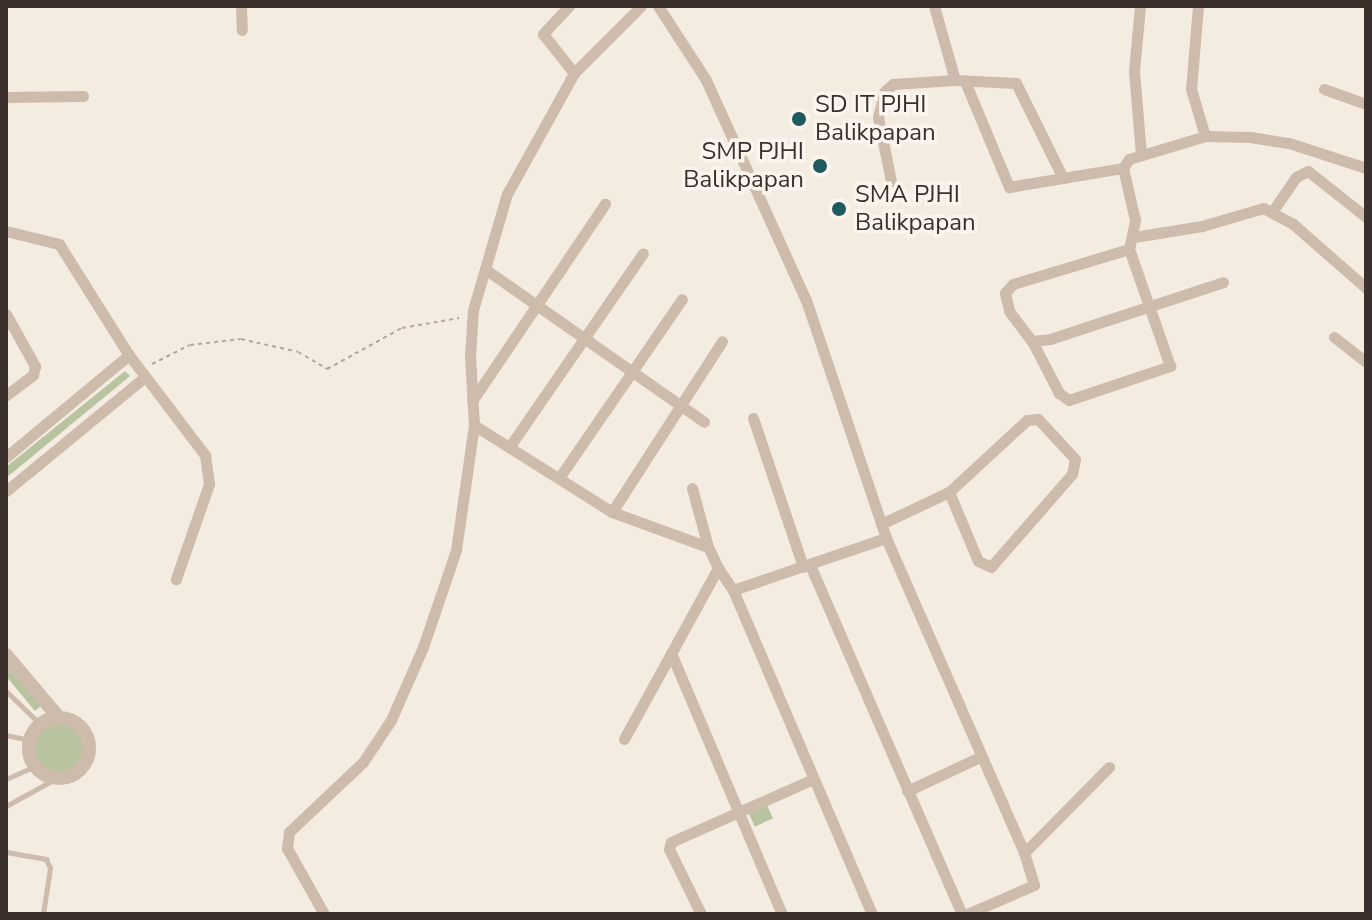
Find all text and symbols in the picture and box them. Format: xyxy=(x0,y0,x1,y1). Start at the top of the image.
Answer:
place label: SD IT PJHI Balikpapan xyxy=(815,91,936,147)
marker: SD IT PJHI Balikpapan xyxy=(790,110,808,128)
place label: SMP PJHI Balikpapan xyxy=(683,138,804,194)
marker: SMP PJHI Balikpapan xyxy=(811,157,829,175)
place label: SMA PJHI Balikpapan xyxy=(855,181,976,237)
marker: SMA PJHI Balikpapan xyxy=(830,200,848,218)

